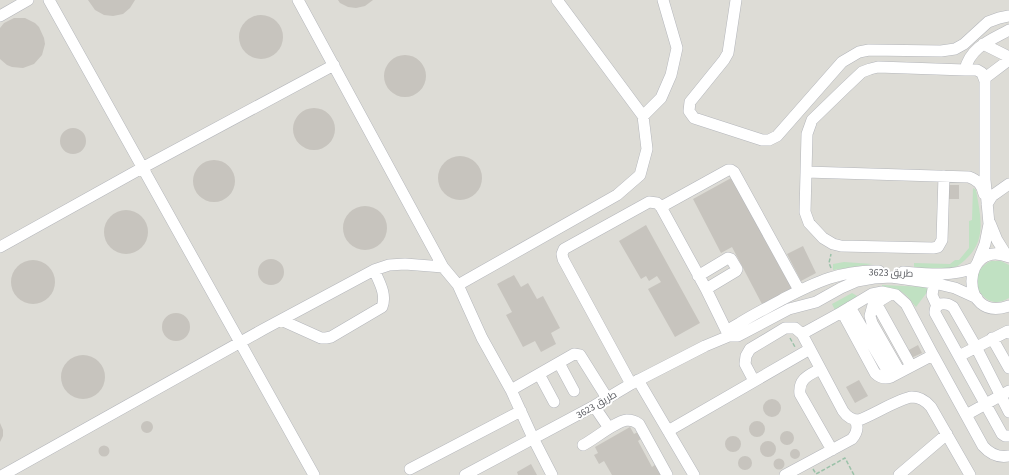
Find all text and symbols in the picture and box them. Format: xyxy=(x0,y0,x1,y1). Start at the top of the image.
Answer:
street label: طريق 3623 xyxy=(868,265,914,281)
street label: طريق 3623 xyxy=(574,388,619,422)

